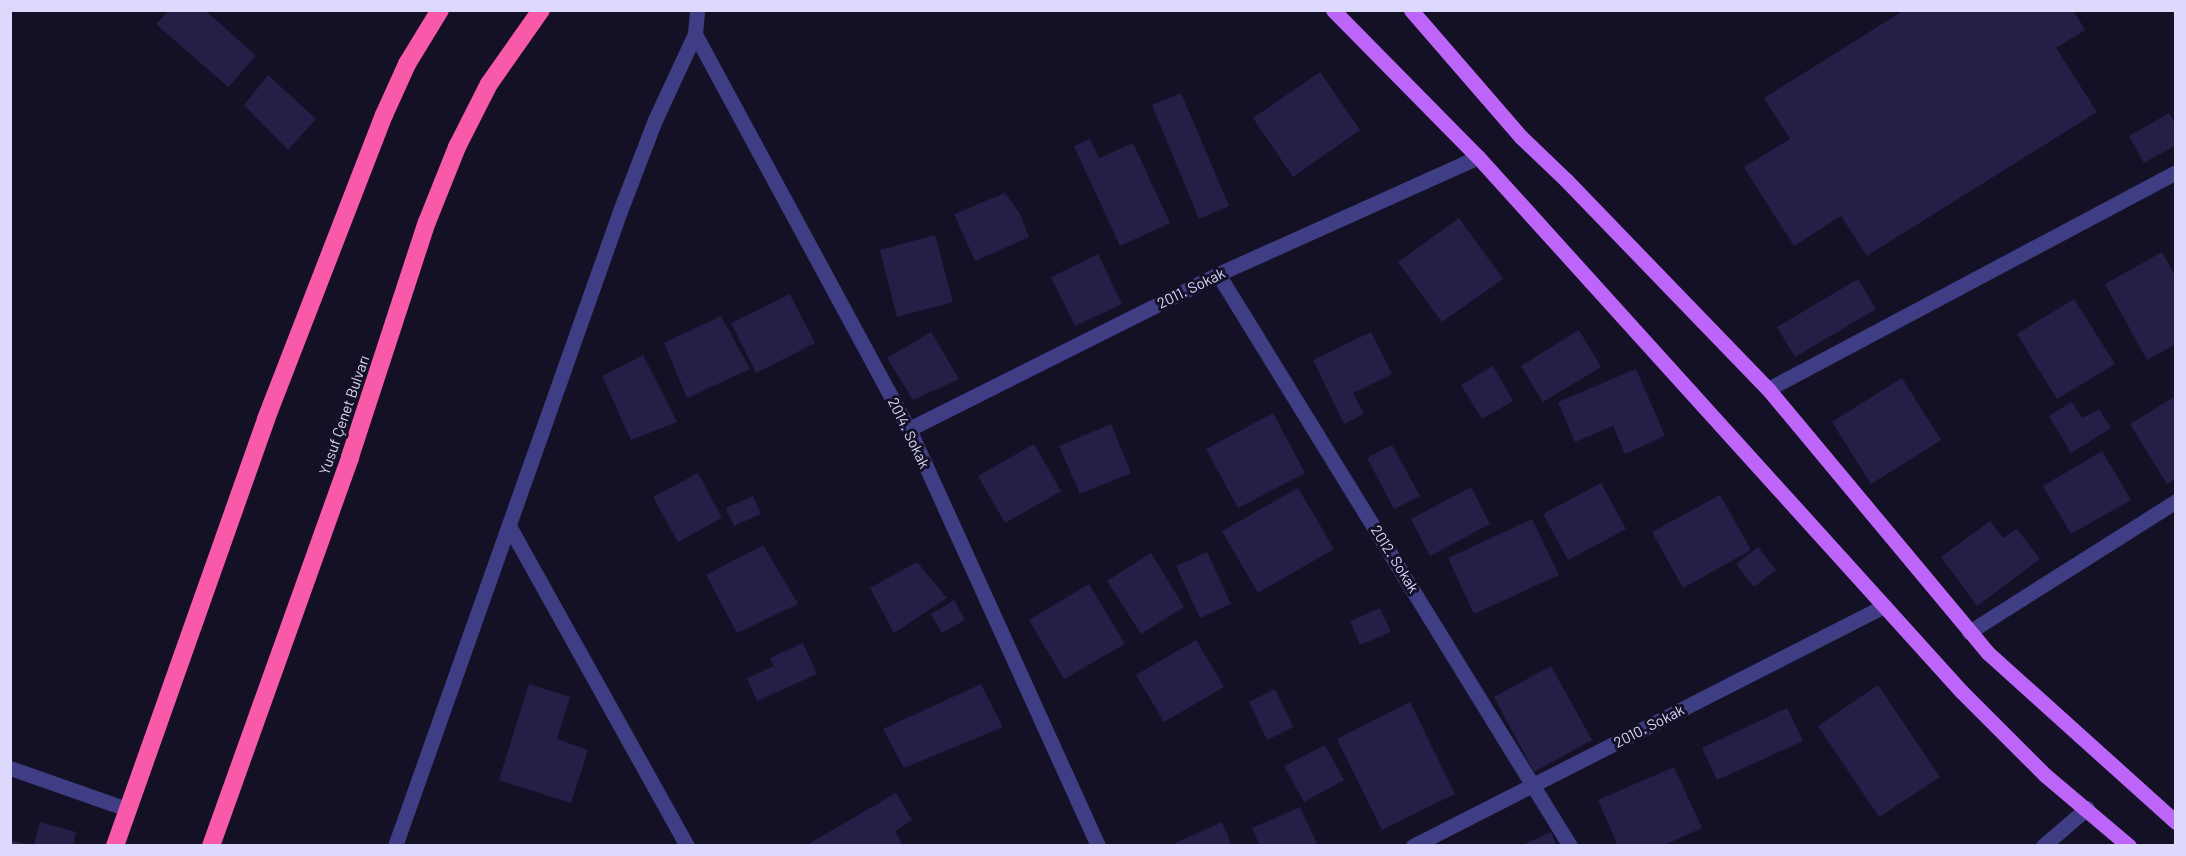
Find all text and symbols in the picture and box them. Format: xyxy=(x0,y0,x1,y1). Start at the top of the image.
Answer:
street label: 2011. Sokak xyxy=(1154,264,1228,312)
street label: Yusuf Çenet Bulvarı xyxy=(315,353,373,477)
street label: 2014. Sokak xyxy=(884,395,934,471)
street label: 2012. Sokak xyxy=(1367,522,1423,596)
street label: 2010. Sokak xyxy=(1611,701,1687,751)

